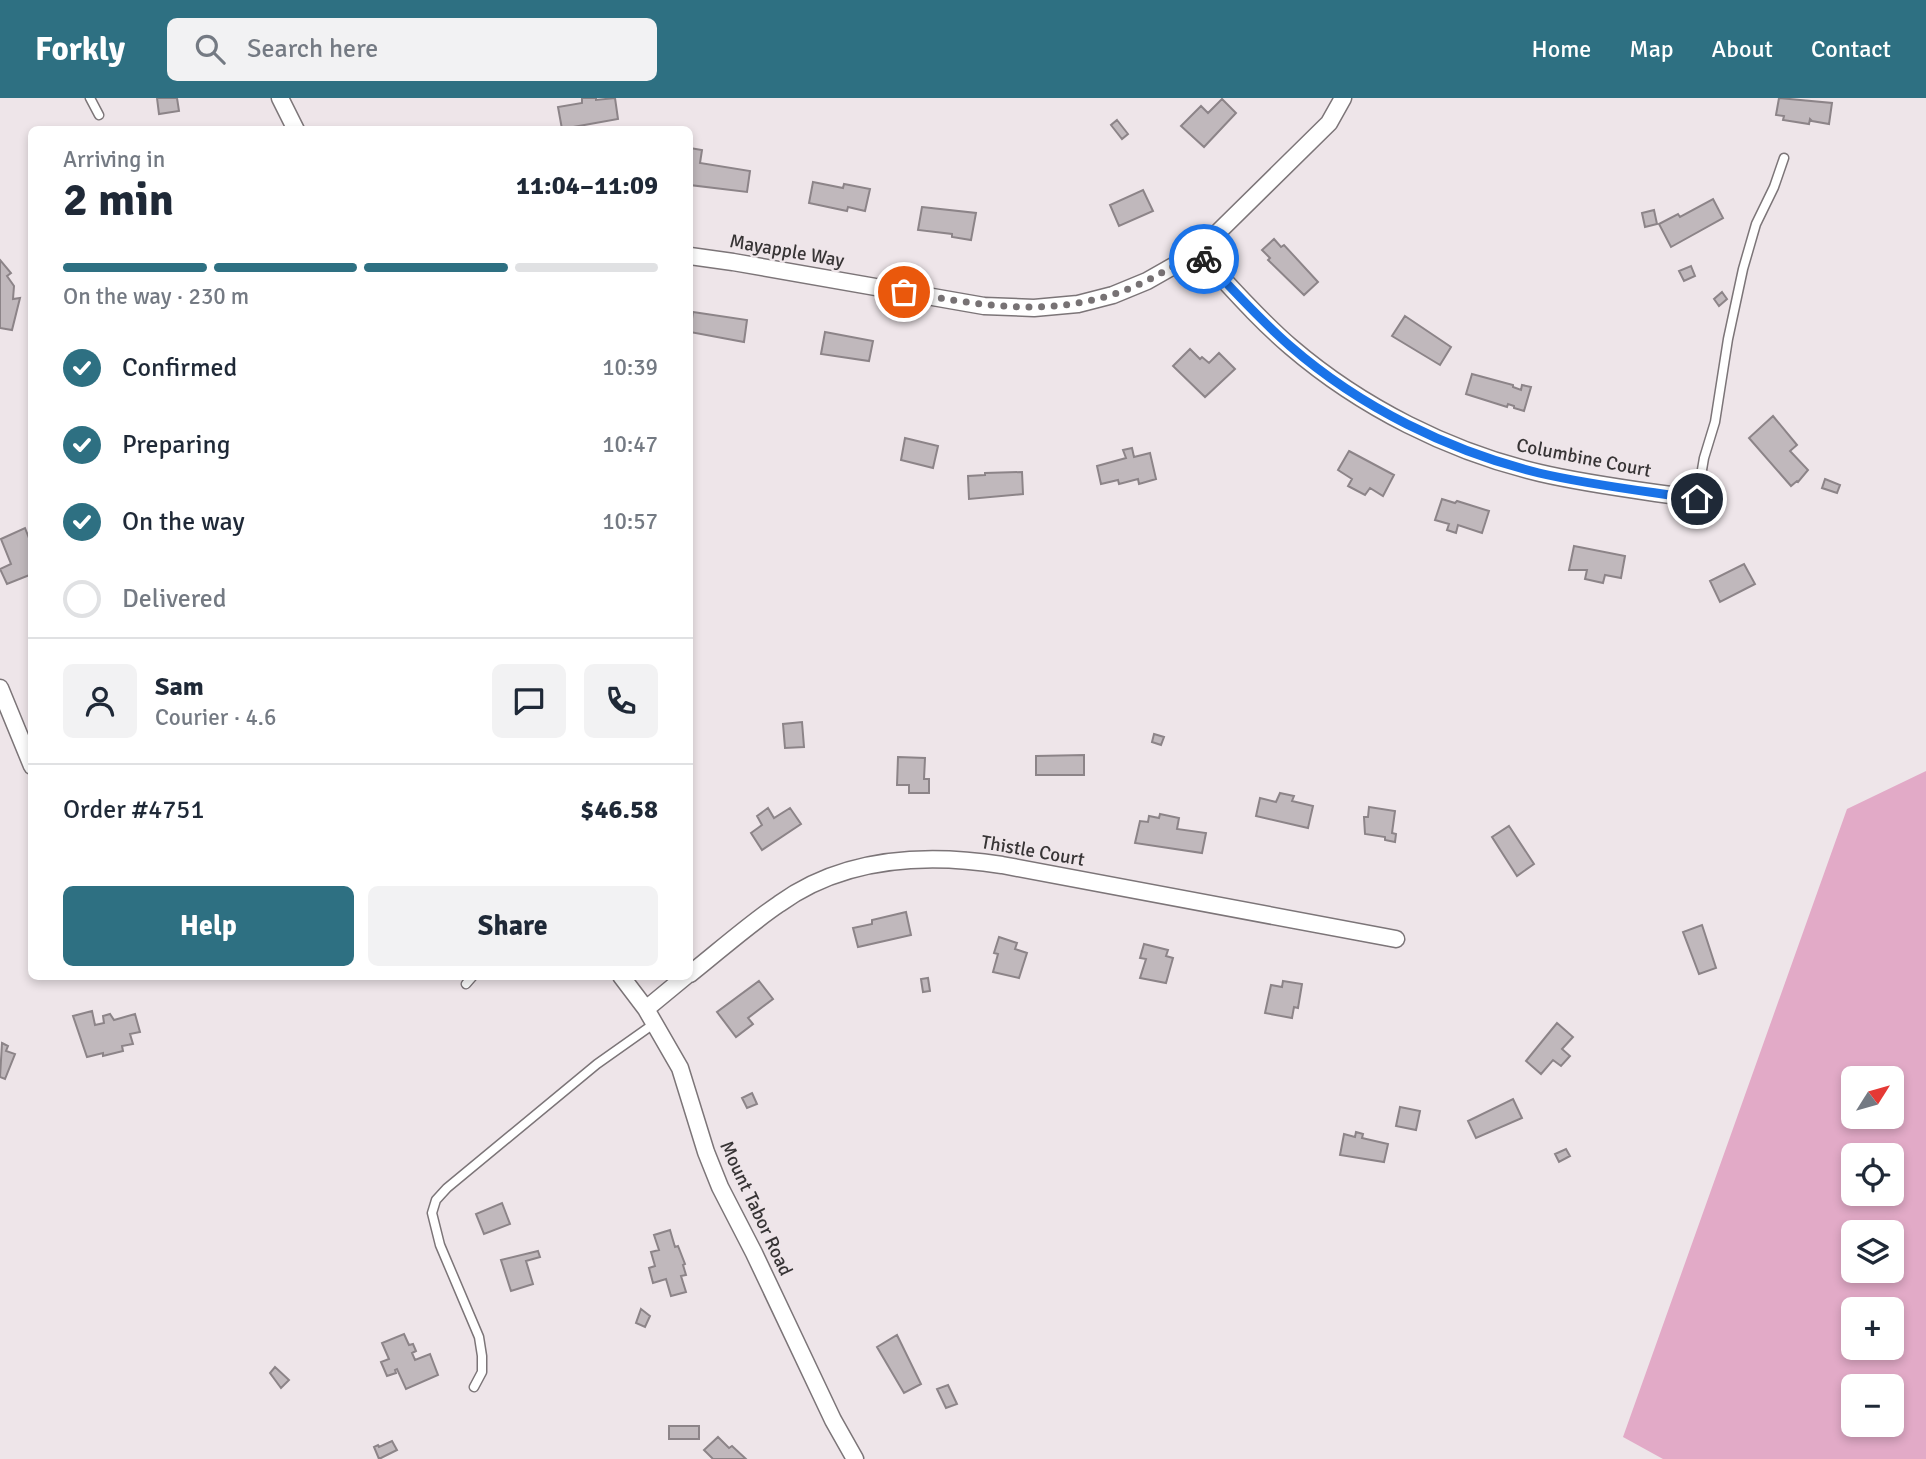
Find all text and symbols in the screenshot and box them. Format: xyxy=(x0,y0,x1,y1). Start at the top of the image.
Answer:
search box xyxy=(167,18,657,81)
text: Forkly xyxy=(35,29,125,70)
icon: search xyxy=(191,30,229,68)
text: Search here xyxy=(247,33,378,65)
text: Home xyxy=(1531,34,1591,64)
text: Map xyxy=(1629,34,1674,64)
text: About xyxy=(1712,34,1773,64)
text: Contact xyxy=(1811,34,1891,64)
text: Arriving in xyxy=(63,145,165,174)
text: 11:04–11:09 xyxy=(516,170,658,202)
text: 2 min xyxy=(63,172,174,228)
courier xyxy=(1169,224,1239,294)
street label: Mayapple Way xyxy=(728,229,846,273)
icon: bike xyxy=(1185,240,1223,278)
pin xyxy=(874,262,934,322)
icon: bag xyxy=(885,273,923,311)
text: On the way · 230 m xyxy=(63,282,249,311)
icon: check xyxy=(63,349,101,387)
text: Confirmed xyxy=(122,352,237,384)
text: 10:39 xyxy=(602,353,658,382)
icon: check xyxy=(63,426,101,464)
text: Preparing xyxy=(122,429,230,461)
text: 10:47 xyxy=(602,430,658,459)
street label: Columbine Court xyxy=(1514,433,1654,483)
pin xyxy=(1667,469,1727,529)
icon: home xyxy=(1678,480,1716,518)
icon: check xyxy=(63,503,101,541)
text: On the way xyxy=(122,506,245,538)
text: 10:57 xyxy=(602,507,658,536)
text: Delivered xyxy=(122,583,227,615)
button: person xyxy=(63,664,137,738)
button: chat xyxy=(492,664,566,738)
button: phone xyxy=(584,664,658,738)
text: Sam xyxy=(155,671,204,703)
text: Courier · 4.6 xyxy=(155,703,276,732)
text: Order #4751 xyxy=(63,794,204,826)
text: $46.58 xyxy=(580,794,658,826)
street label: Thistle Court xyxy=(979,830,1087,872)
button: Help xyxy=(63,886,354,966)
button: Share xyxy=(368,886,658,966)
north arrow xyxy=(1841,1066,1904,1129)
map controls xyxy=(1841,1066,1904,1437)
street label: Mount Tabor Road xyxy=(714,1137,798,1280)
button: locate xyxy=(1841,1143,1904,1206)
button: layers xyxy=(1841,1220,1904,1283)
button: + xyxy=(1841,1297,1904,1360)
button: − xyxy=(1841,1374,1904,1437)

